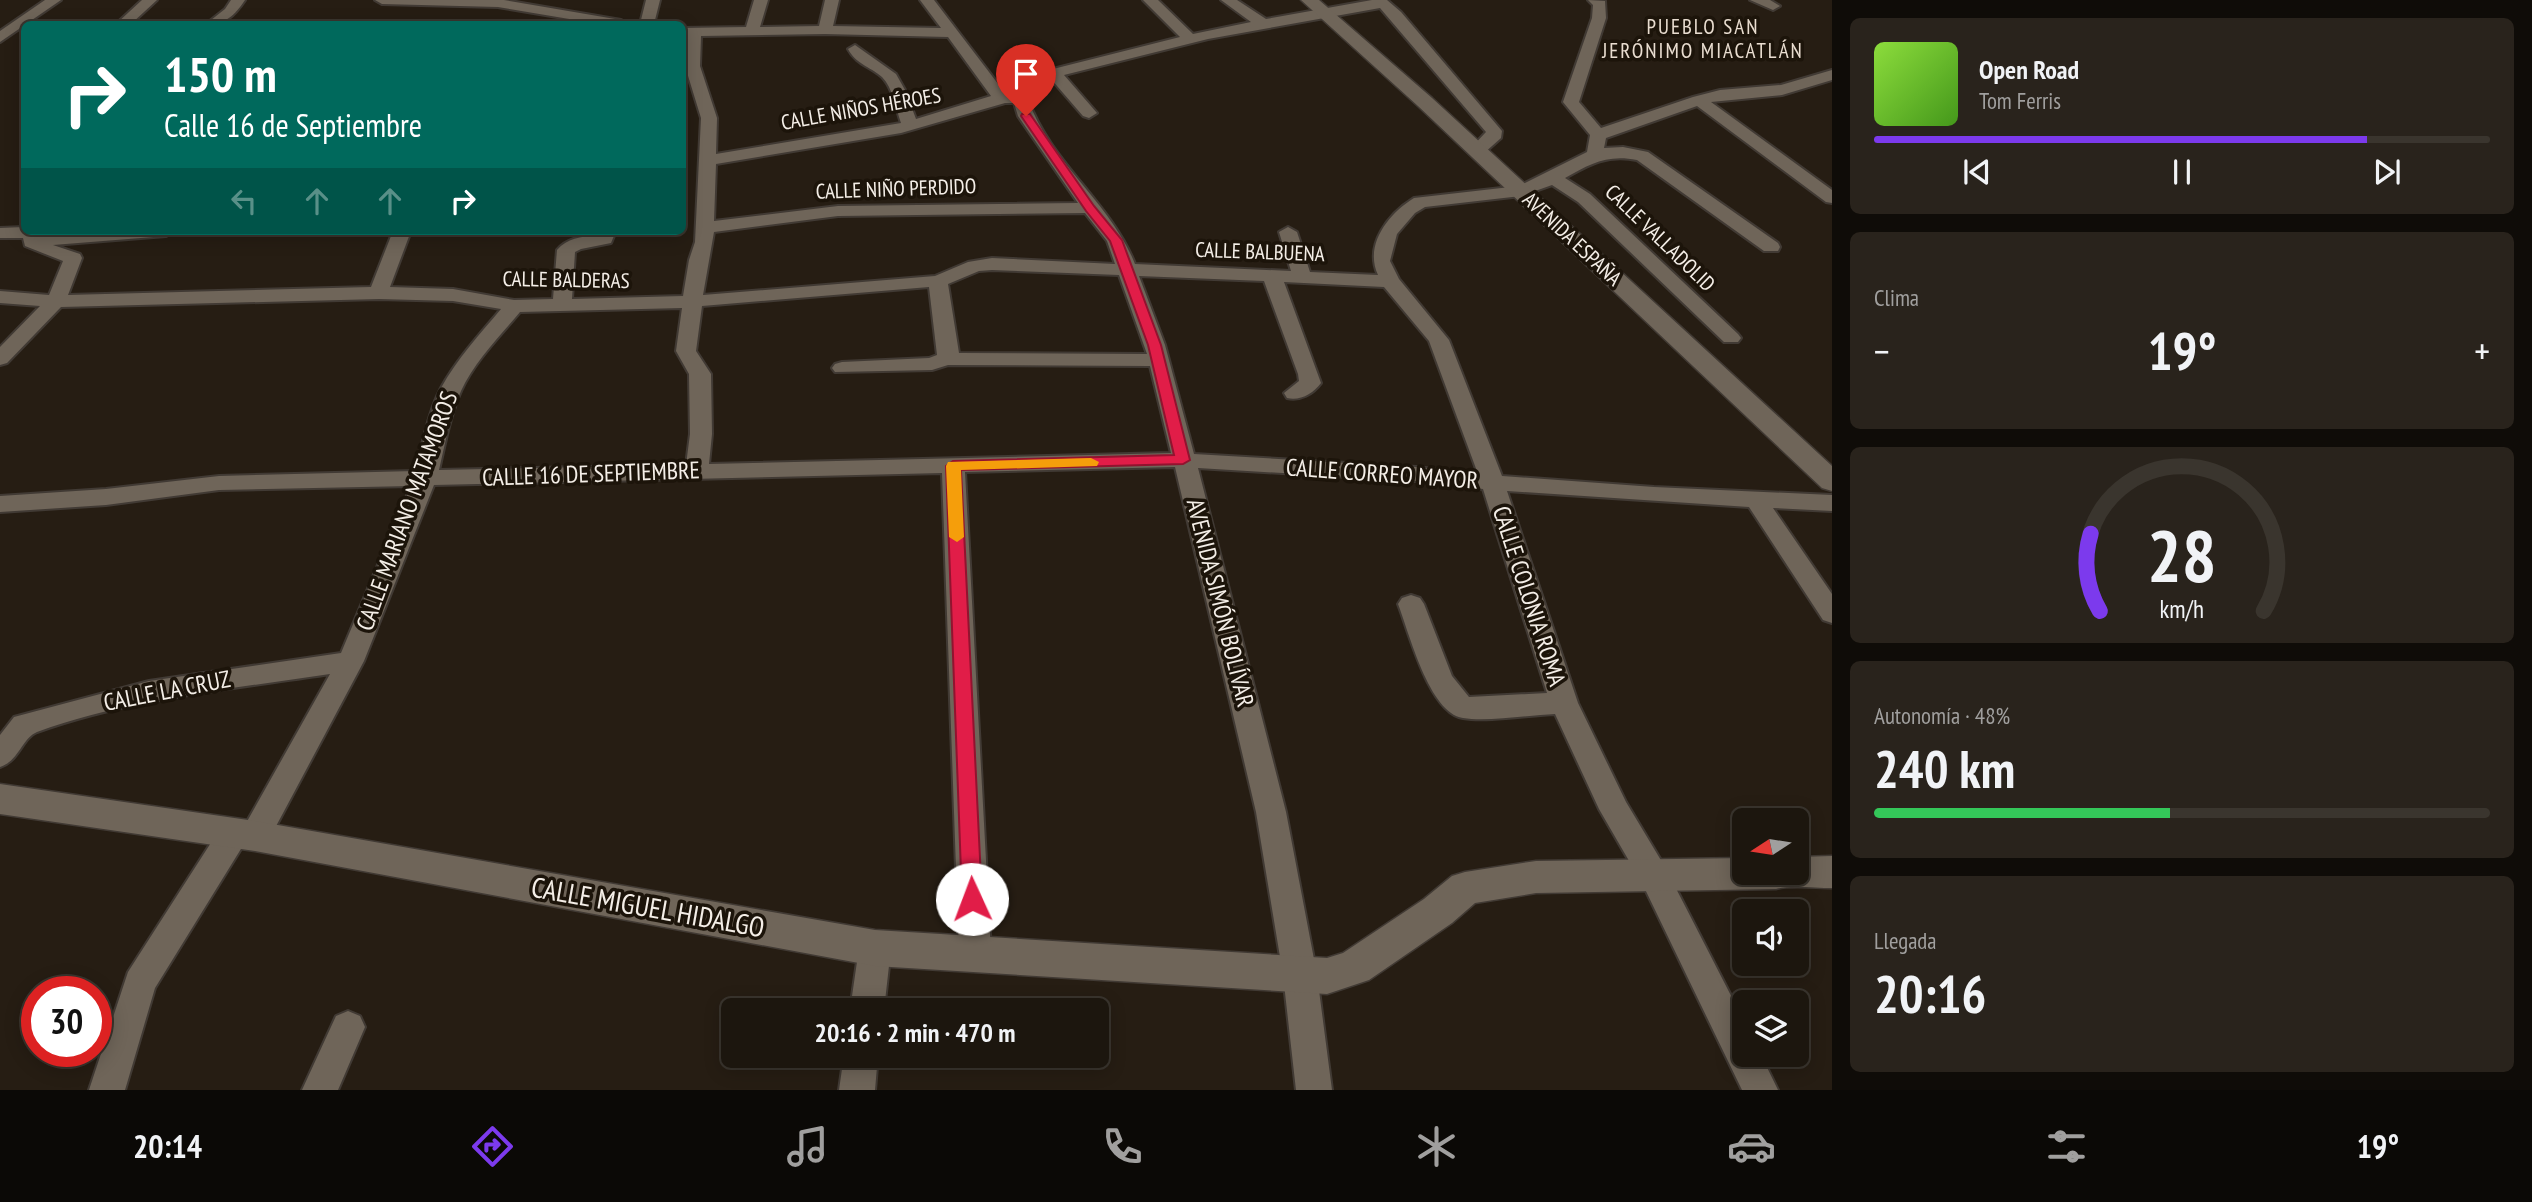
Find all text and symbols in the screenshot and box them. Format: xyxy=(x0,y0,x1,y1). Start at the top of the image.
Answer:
district label: PUEBLO SAN JERÓNIMO MIACATLÁN xyxy=(1601,13,1804,64)
text: 150 m xyxy=(164,42,277,106)
pin xyxy=(996,44,1056,116)
icon: right xyxy=(49,49,140,140)
text: Open Road xyxy=(1979,53,2079,86)
icon: arrive xyxy=(1007,55,1045,93)
street label: CALLE NIÑOS HÉROES xyxy=(779,81,943,136)
text: Tom Ferris xyxy=(1979,86,2061,115)
text: Calle 16 de Septiembre xyxy=(164,104,422,146)
icon: previous xyxy=(1958,153,1996,191)
icon: pause xyxy=(2163,153,2201,191)
icon: next xyxy=(2368,153,2406,191)
street label: CALLE NIÑO PERDIDO xyxy=(815,172,977,205)
street label: CALLE VALLADOLID xyxy=(1600,178,1721,297)
icon: left xyxy=(225,182,263,220)
icon: ahead xyxy=(298,182,336,220)
icon: ahead xyxy=(371,182,409,220)
icon: right xyxy=(444,182,482,220)
street label: AVENIDA ESPAÑA xyxy=(1517,186,1628,291)
street label: CALLE BALBUENA xyxy=(1195,236,1325,267)
street label: CALLE BALDERAS xyxy=(502,265,630,294)
text: Clima xyxy=(1874,283,1919,312)
text: 19° xyxy=(2148,317,2216,384)
text: − xyxy=(1874,326,1890,375)
text: + xyxy=(2474,326,2490,375)
street label: CALLE MARIANO MATAMOROS xyxy=(349,387,464,635)
street label: CALLE CORREO MAYOR xyxy=(1285,451,1479,496)
street label: CALLE 16 DE SEPTIEMBRE xyxy=(482,454,700,493)
street label: AVENIDA SIMÓN BOLÍVAR xyxy=(1180,496,1261,710)
street label: CALLE COLONIA ROMA xyxy=(1486,502,1573,690)
text: 28 xyxy=(2147,507,2217,601)
text: km/h xyxy=(2160,593,2204,625)
street label: CALLE LA CRUZ xyxy=(101,663,233,718)
text: Autonomía · 48% xyxy=(1874,701,2010,730)
text: 240 km xyxy=(1874,735,2015,802)
north arrow xyxy=(1732,808,1810,886)
map controls xyxy=(1732,808,1809,1067)
position arrow xyxy=(935,862,1009,936)
street label: CALLE MIGUEL HIDALGO xyxy=(529,868,767,945)
button: sound xyxy=(1732,899,1809,976)
text: Llegada xyxy=(1874,926,1937,955)
text: 20:16 xyxy=(1874,960,1986,1027)
speed limit sign: 30 xyxy=(21,976,112,1067)
button: layers xyxy=(1732,990,1809,1067)
text: 20:16 · 2 min · 470 m xyxy=(815,1016,1015,1049)
icon: directions xyxy=(468,1122,517,1171)
icon: music xyxy=(783,1122,832,1171)
icon: phone xyxy=(1098,1122,1147,1171)
icon: climate xyxy=(1412,1122,1461,1171)
icon: car xyxy=(1727,1122,1776,1171)
icon: filters xyxy=(2042,1122,2091,1171)
text: 20:14 xyxy=(133,1125,202,1167)
text: 19° xyxy=(2357,1125,2399,1167)

